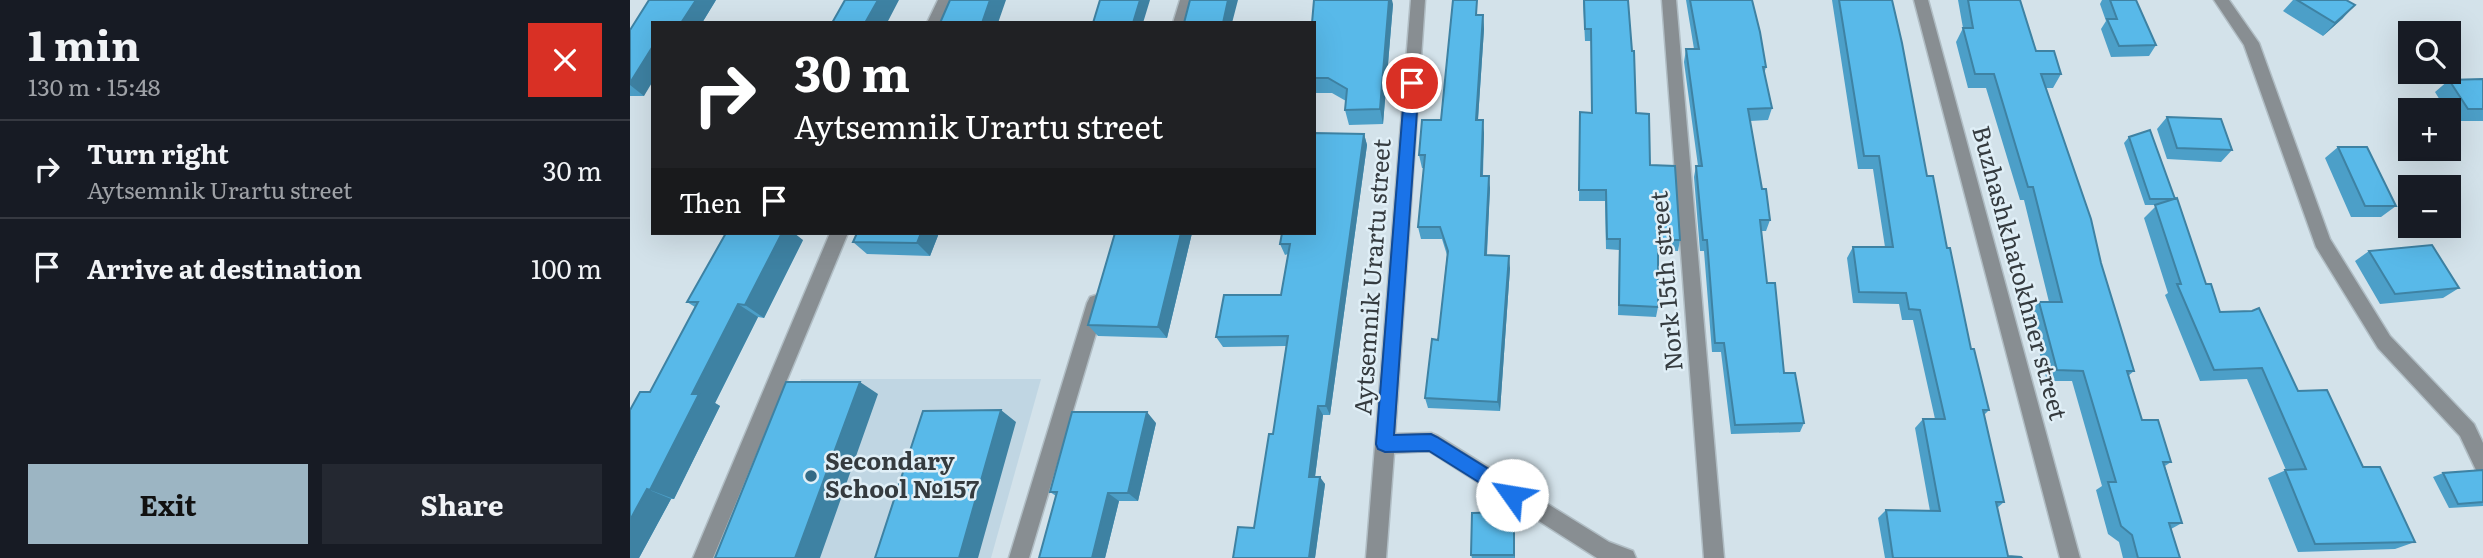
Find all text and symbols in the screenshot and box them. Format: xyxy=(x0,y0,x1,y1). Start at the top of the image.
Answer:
text: 1 min xyxy=(28,12,140,74)
map controls xyxy=(2398,21,2461,238)
button: search xyxy=(2398,21,2461,84)
button: close xyxy=(528,23,602,97)
text: 30 m xyxy=(794,34,910,107)
icon: right xyxy=(679,49,770,140)
pin xyxy=(1382,53,1442,113)
icon: arrive xyxy=(1393,64,1431,102)
text: 130 m · 15:48 xyxy=(28,69,160,103)
button: + xyxy=(2398,98,2461,161)
text: Aytsemnik Urartu street xyxy=(794,101,1163,149)
street label: Buzhashkhatokhner street xyxy=(1965,121,2078,424)
text: Turn right xyxy=(87,133,229,172)
street label: Aytsemnik Urartu street xyxy=(1343,137,1398,416)
icon: right xyxy=(28,150,66,188)
text: 30 m xyxy=(542,150,602,189)
text: Aytsemnik Urartu street xyxy=(87,172,352,206)
button: − xyxy=(2398,175,2461,238)
text: Then xyxy=(679,182,741,221)
icon: arrive xyxy=(755,182,793,220)
street label: Nork 15th street xyxy=(1639,190,1690,373)
icon: arrive xyxy=(28,248,66,286)
text: Arrive at destination xyxy=(87,248,362,287)
text: 100 m xyxy=(531,248,602,287)
place label: Secondary School №157 xyxy=(825,442,979,505)
position arrow xyxy=(1475,458,1549,532)
button: Exit xyxy=(28,464,308,544)
button: Share xyxy=(322,464,602,544)
marker: Secondary School №157 xyxy=(803,468,819,484)

